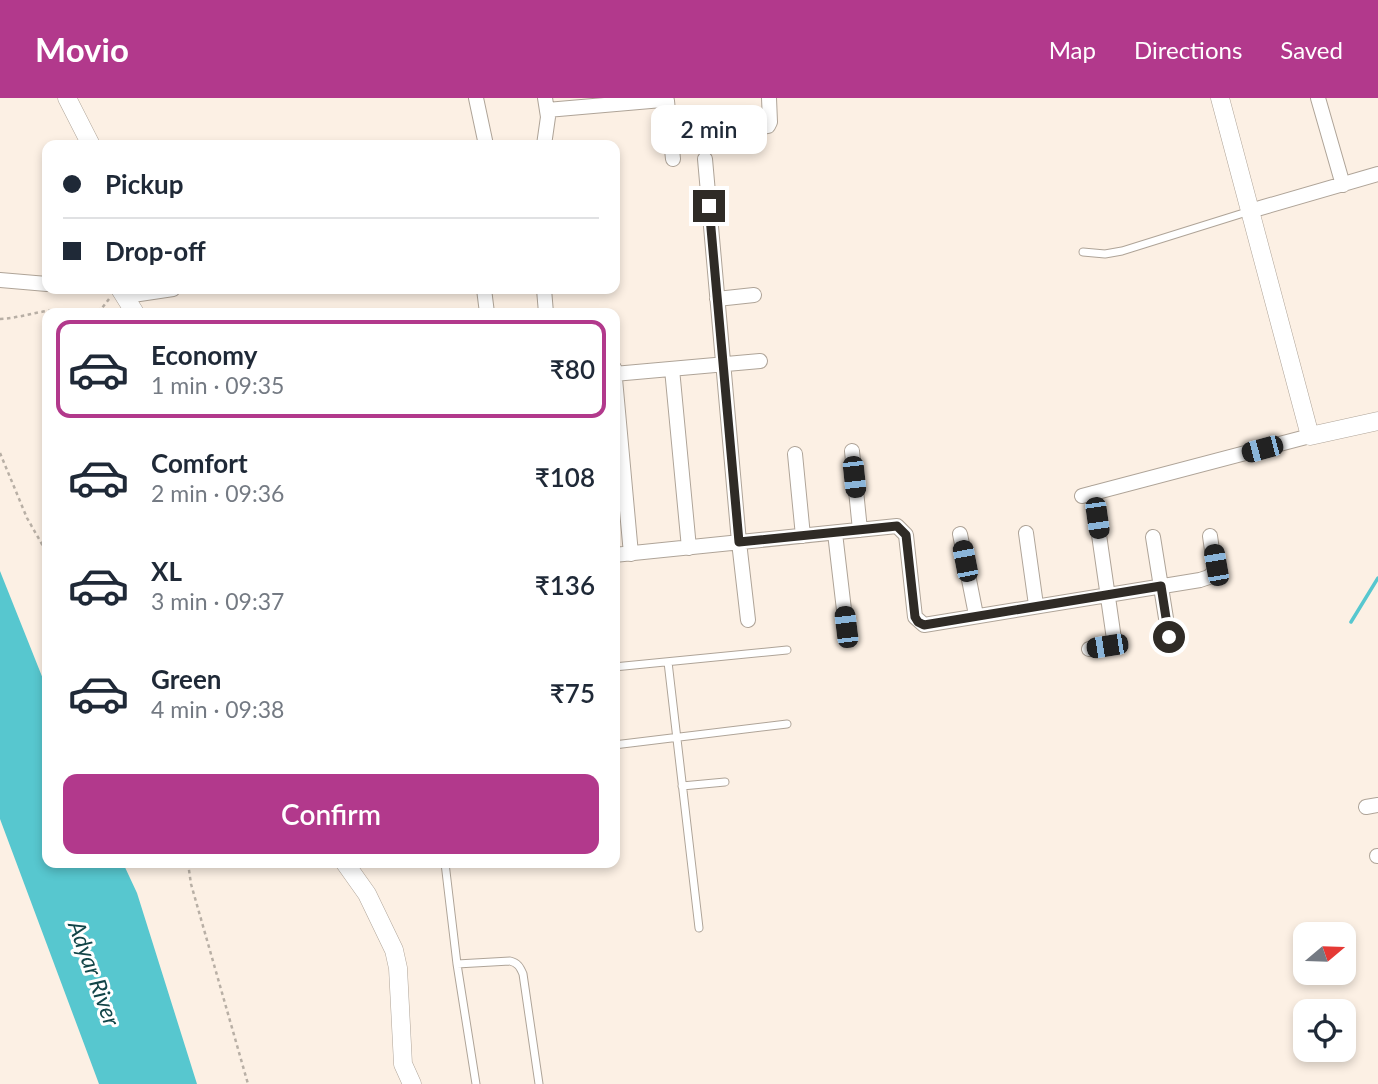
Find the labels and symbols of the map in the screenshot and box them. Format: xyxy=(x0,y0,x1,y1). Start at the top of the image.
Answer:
callout: 2 min xyxy=(651,105,767,154)
route end xyxy=(693,190,725,222)
car xyxy=(1239,433,1286,465)
car xyxy=(842,455,867,499)
car xyxy=(1084,496,1111,540)
car xyxy=(951,538,980,584)
car xyxy=(1203,542,1230,588)
car xyxy=(834,605,859,649)
route start xyxy=(1153,621,1185,653)
car xyxy=(1085,632,1130,660)
water label: Adyar River xyxy=(63,916,127,1030)
north arrow xyxy=(1293,922,1356,985)

